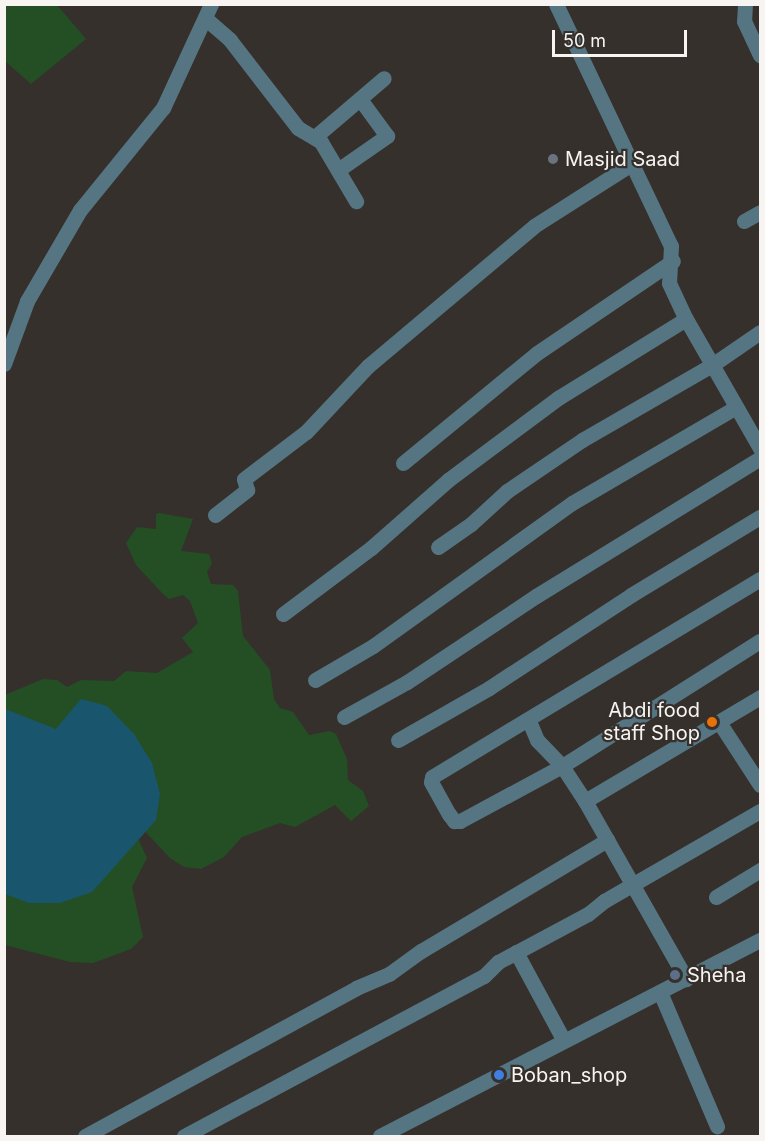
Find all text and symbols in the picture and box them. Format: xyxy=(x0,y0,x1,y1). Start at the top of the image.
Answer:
scale bar xyxy=(555,18,690,56)
text: 50 m xyxy=(563,30,606,51)
place label: Masjid Saad xyxy=(565,147,680,171)
marker: Masjid Saad xyxy=(546,152,560,166)
place label: Abdi food staff Shop xyxy=(603,698,700,745)
marker: Abdi food staff Shop xyxy=(705,715,719,729)
place label: Sheha xyxy=(687,963,746,987)
marker: Sheha xyxy=(668,968,682,982)
place label: Boban_shop xyxy=(511,1063,627,1087)
marker: Boban_shop xyxy=(492,1068,506,1082)

